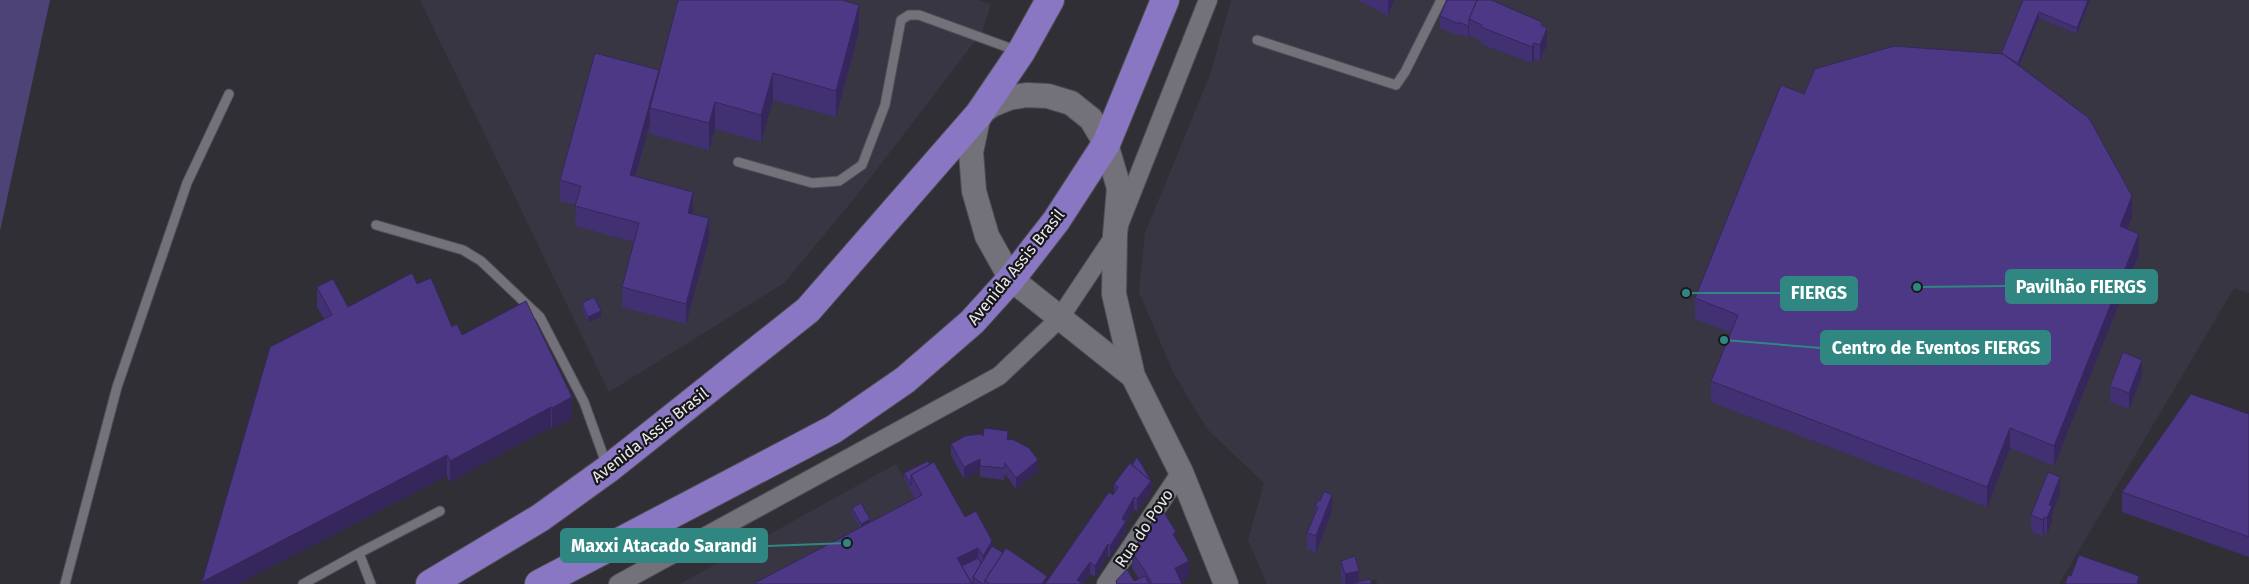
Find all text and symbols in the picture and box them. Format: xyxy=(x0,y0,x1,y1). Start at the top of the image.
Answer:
street label: Avenida Assis Brasil xyxy=(964,205,1069,328)
callout: Pavilhão FIERGS xyxy=(2006,270,2157,303)
text: Pavilhão FIERGS xyxy=(2016,276,2146,298)
callout: FIERGS xyxy=(1781,277,1857,310)
text: FIERGS xyxy=(1791,282,1847,304)
callout: Centro de Eventos FIERGS xyxy=(1821,331,2050,364)
text: Centro de Eventos FIERGS xyxy=(1832,337,2040,359)
street label: Avenida Assis Brasil xyxy=(588,383,712,486)
street label: Rua do Povo xyxy=(1111,485,1177,571)
callout: Maxxi Atacado Sarandi xyxy=(561,529,767,562)
text: Maxxi Atacado Sarandi xyxy=(571,535,757,557)

